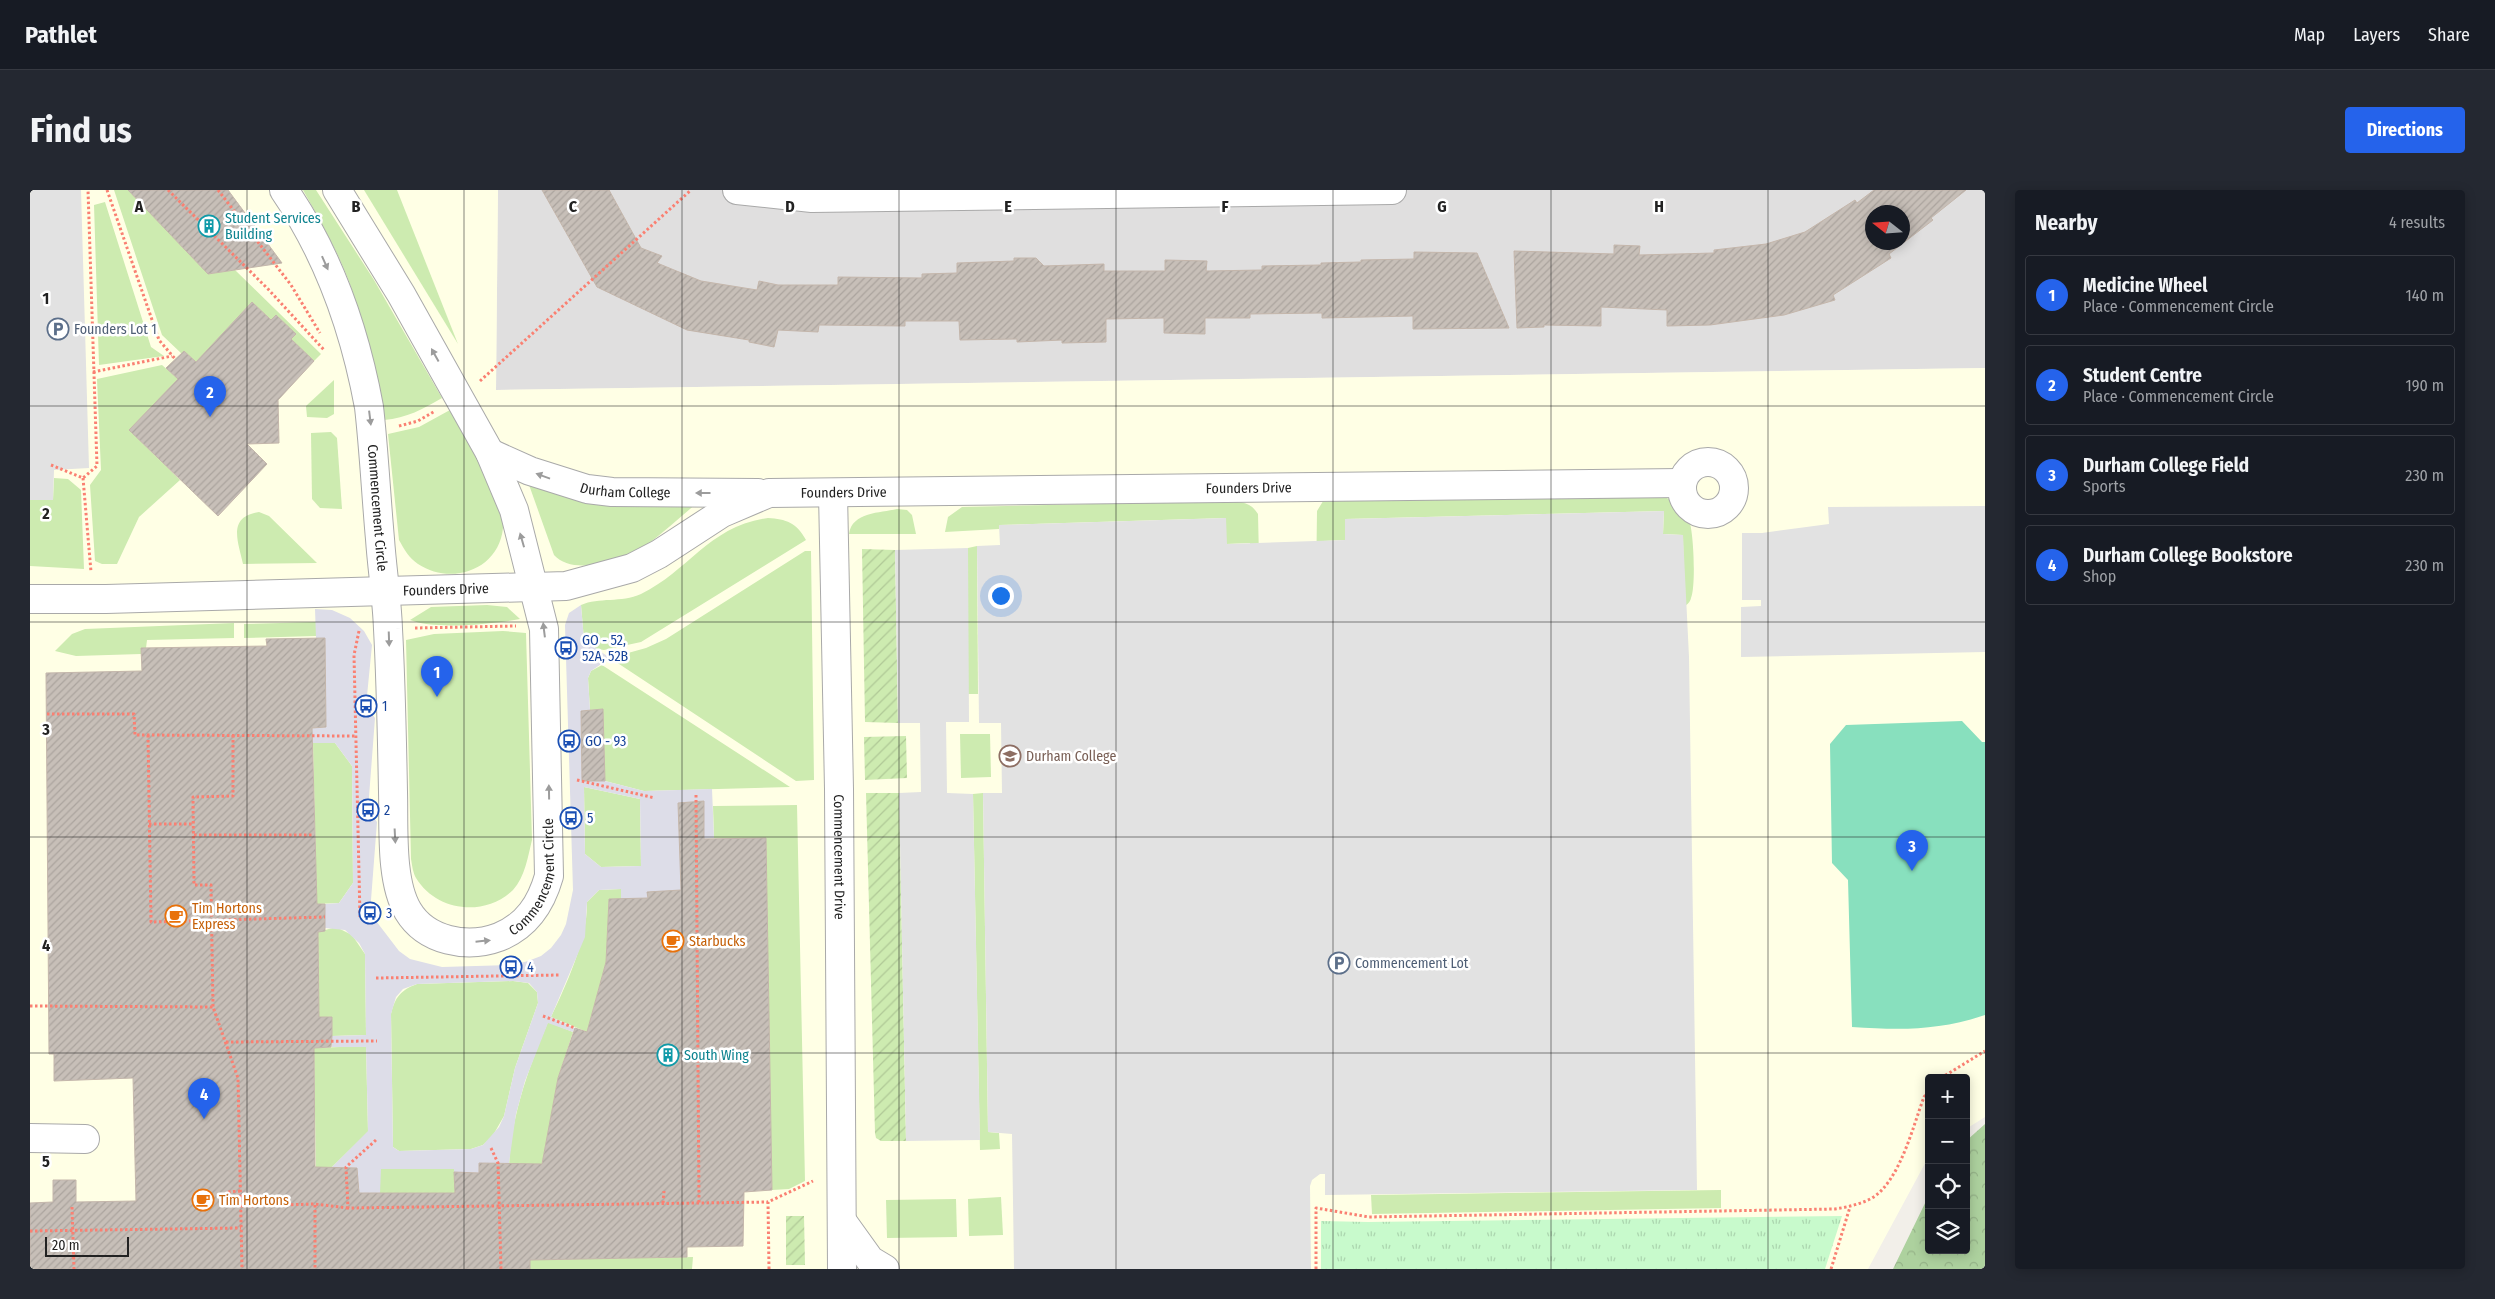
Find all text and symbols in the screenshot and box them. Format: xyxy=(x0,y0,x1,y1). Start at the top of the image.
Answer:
text: Pathlet xyxy=(25,21,97,49)
text: Map xyxy=(2294,24,2325,46)
text: Layers xyxy=(2353,24,2400,46)
text: Share xyxy=(2428,24,2470,46)
button: Directions xyxy=(2345,107,2465,153)
text: Find us xyxy=(30,109,132,151)
text: A xyxy=(134,197,144,216)
text: B xyxy=(352,197,361,216)
text: C xyxy=(569,197,578,216)
text: D xyxy=(785,197,795,216)
text: E xyxy=(1004,197,1012,216)
text: F xyxy=(1221,197,1229,216)
text: G xyxy=(1437,197,1447,216)
text: H xyxy=(1654,197,1664,216)
north arrow xyxy=(1865,205,1910,250)
place label: Student Services Building xyxy=(225,210,321,243)
text: Nearby xyxy=(2035,210,2097,236)
text: 4 results xyxy=(2389,213,2445,232)
building icon: Student Services Building xyxy=(197,214,221,238)
one-way arrow xyxy=(321,256,329,270)
text: Medicine Wheel xyxy=(2083,274,2207,297)
text: 1 xyxy=(2049,286,2055,305)
text: 140 m xyxy=(2406,286,2444,305)
text: 1 xyxy=(43,289,49,308)
text: Place · Commencement Circle xyxy=(2083,297,2274,316)
parking icon: Founders Lot 1 xyxy=(46,317,70,341)
place label: Founders Lot 1 xyxy=(74,321,157,338)
one-way arrow xyxy=(431,347,439,362)
text: Student Centre xyxy=(2083,364,2202,387)
pin: 2 xyxy=(194,376,226,417)
text: 2 xyxy=(2048,376,2056,395)
text: 190 m xyxy=(2406,376,2444,395)
text: Place · Commencement Circle xyxy=(2083,387,2274,406)
one-way arrow xyxy=(366,411,374,427)
street label: Commencement Circle xyxy=(364,444,391,572)
text: Durham College Field xyxy=(2083,454,2249,477)
text: 3 xyxy=(2048,466,2056,485)
text: 230 m xyxy=(2405,466,2444,485)
one-way arrow xyxy=(535,472,550,480)
text: Sports xyxy=(2083,477,2126,496)
street label: Durham College xyxy=(578,479,671,501)
street label: Founders Drive xyxy=(1206,479,1292,497)
street label: Founders Drive xyxy=(801,483,887,501)
one-way arrow xyxy=(695,489,711,497)
text: 2 xyxy=(41,504,50,523)
one-way arrow xyxy=(518,532,526,547)
text: Durham College Bookstore xyxy=(2083,544,2293,567)
text: 4 xyxy=(2048,556,2056,575)
text: 230 m xyxy=(2405,556,2444,575)
text: Shop xyxy=(2083,567,2116,586)
street label: Founders Drive xyxy=(403,580,489,599)
your location xyxy=(988,583,1014,609)
one-way arrow xyxy=(540,621,548,637)
one-way arrow xyxy=(385,631,393,647)
place label: GO - 52, 52A, 52B xyxy=(582,632,629,665)
bus stop icon: GO - 52, 52A, 52B xyxy=(554,636,578,660)
pin: 1 xyxy=(421,656,453,697)
bus stop icon: 1 xyxy=(354,694,378,718)
place label: 1 xyxy=(382,698,387,715)
text: 3 xyxy=(41,720,50,739)
bus stop icon: GO - 93 xyxy=(557,729,581,753)
place label: GO - 93 xyxy=(585,733,626,750)
school or university icon: Durham College xyxy=(998,744,1022,768)
place label: Durham College xyxy=(1026,748,1116,765)
one-way arrow xyxy=(544,784,552,800)
street label: Commencement Drive xyxy=(831,794,848,920)
bus stop icon: 2 xyxy=(356,798,380,822)
place label: 2 xyxy=(384,802,390,819)
bus stop icon: 5 xyxy=(559,806,583,830)
place label: 5 xyxy=(587,810,593,827)
street label: Commencement Circle xyxy=(506,818,558,939)
one-way arrow xyxy=(391,829,399,845)
pin: 3 xyxy=(1896,830,1928,871)
place label: Tim Hortons Express xyxy=(192,900,262,933)
bus stop icon: 3 xyxy=(358,901,382,925)
cafe icon: Tim Hortons Express xyxy=(164,904,188,928)
place label: 3 xyxy=(386,905,392,922)
cafe icon: Starbucks xyxy=(661,929,685,953)
place label: Starbucks xyxy=(689,933,745,950)
text: 4 xyxy=(42,936,50,955)
one-way arrow xyxy=(475,937,491,945)
parking icon: Commencement Lot xyxy=(1327,951,1351,975)
bus stop icon: 4 xyxy=(499,955,523,979)
place label: Commencement Lot xyxy=(1355,955,1469,972)
place label: 4 xyxy=(527,959,534,976)
building icon: South Wing xyxy=(656,1043,680,1067)
place label: South Wing xyxy=(684,1047,749,1064)
map controls xyxy=(1925,1074,1970,1254)
button: + xyxy=(1925,1074,1970,1119)
pin: 4 xyxy=(188,1078,220,1119)
button: − xyxy=(1925,1119,1970,1164)
text: 5 xyxy=(42,1152,50,1171)
button: locate xyxy=(1925,1164,1970,1209)
cafe icon: Tim Hortons xyxy=(191,1188,215,1212)
place label: Tim Hortons xyxy=(219,1192,289,1209)
button: layers xyxy=(1925,1209,1970,1254)
scale bar xyxy=(45,1234,129,1257)
text: 20 m xyxy=(52,1237,80,1254)

